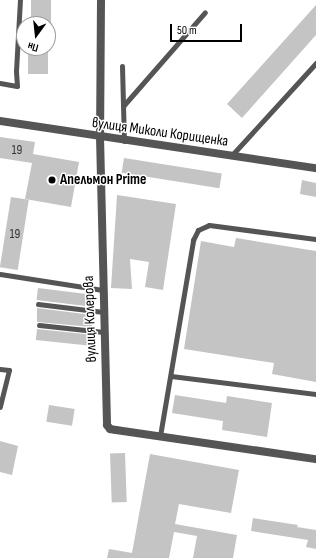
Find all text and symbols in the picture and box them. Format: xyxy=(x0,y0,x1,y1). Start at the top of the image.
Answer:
north arrow xyxy=(16,16,56,56)
scale bar xyxy=(172,16,244,42)
text: 50 m xyxy=(177,23,197,38)
text: Пн xyxy=(26,39,40,55)
street label: вулиця Миколи Корищенка xyxy=(91,114,229,150)
house number: 19 xyxy=(12,142,22,158)
place label: Апельмон Prime xyxy=(60,171,146,189)
marker: Апельмон Prime xyxy=(47,175,57,185)
house number: 19 xyxy=(10,226,20,242)
street label: вулиця Колерова xyxy=(79,275,101,363)

